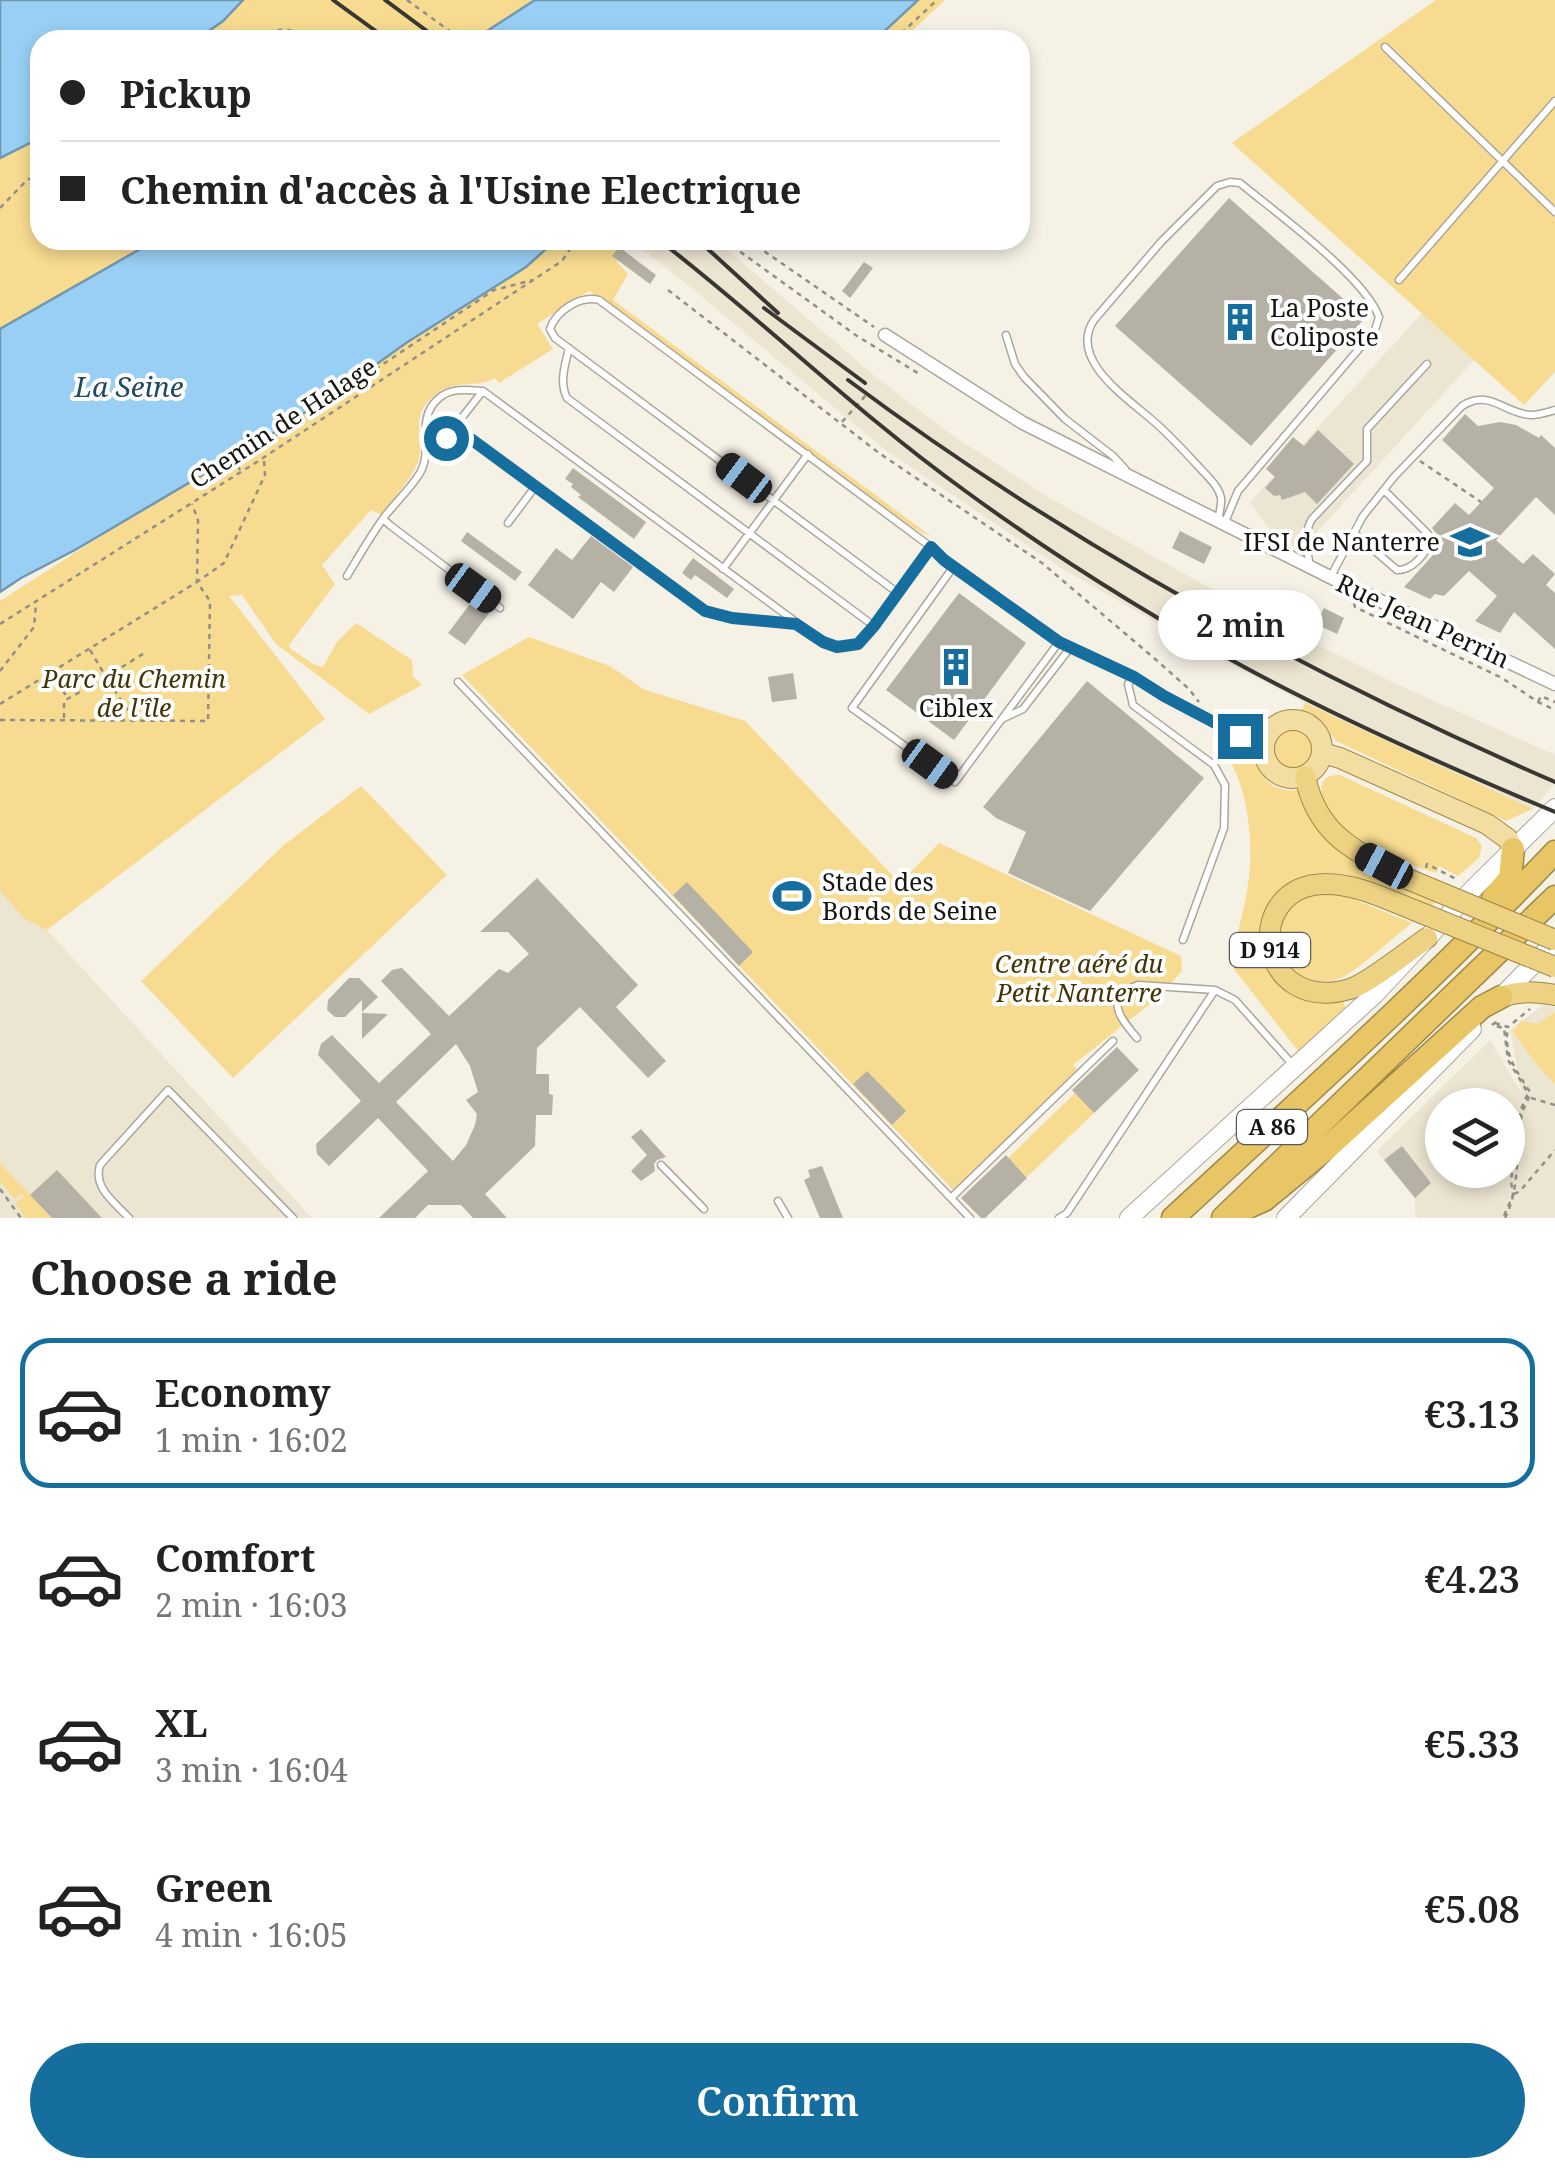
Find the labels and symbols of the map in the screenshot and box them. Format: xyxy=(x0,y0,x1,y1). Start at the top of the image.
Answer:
place label: La Poste Coliposte xyxy=(1270,290,1379,353)
building icon: La Poste Coliposte xyxy=(1219,301,1261,343)
street label: Chemin de Halage xyxy=(182,349,383,495)
water label: La Seine xyxy=(73,367,184,405)
route start xyxy=(424,416,469,461)
car xyxy=(711,448,777,508)
school or university icon: IFSI de Nanterre xyxy=(1449,521,1491,563)
place label: IFSI de Nanterre xyxy=(1243,524,1440,558)
car xyxy=(440,558,506,618)
street label: Rue Jean Perrin xyxy=(1331,565,1515,675)
callout: 2 min xyxy=(1158,591,1322,661)
building icon: Ciblex xyxy=(935,646,977,688)
park label: Parc du Chemin de l'île xyxy=(41,661,226,724)
place label: Ciblex xyxy=(919,690,994,724)
route end xyxy=(1218,714,1263,759)
car xyxy=(897,734,963,794)
car xyxy=(1350,839,1418,893)
place label: Stade des Bords de Seine xyxy=(822,864,997,927)
sports icon: Stade des Bords de Seine xyxy=(771,875,813,917)
road number: D 914 xyxy=(1230,933,1310,967)
park label: Centre aéré du Petit Nanterre xyxy=(995,946,1163,1009)
road number: A 86 xyxy=(1237,1110,1307,1144)

